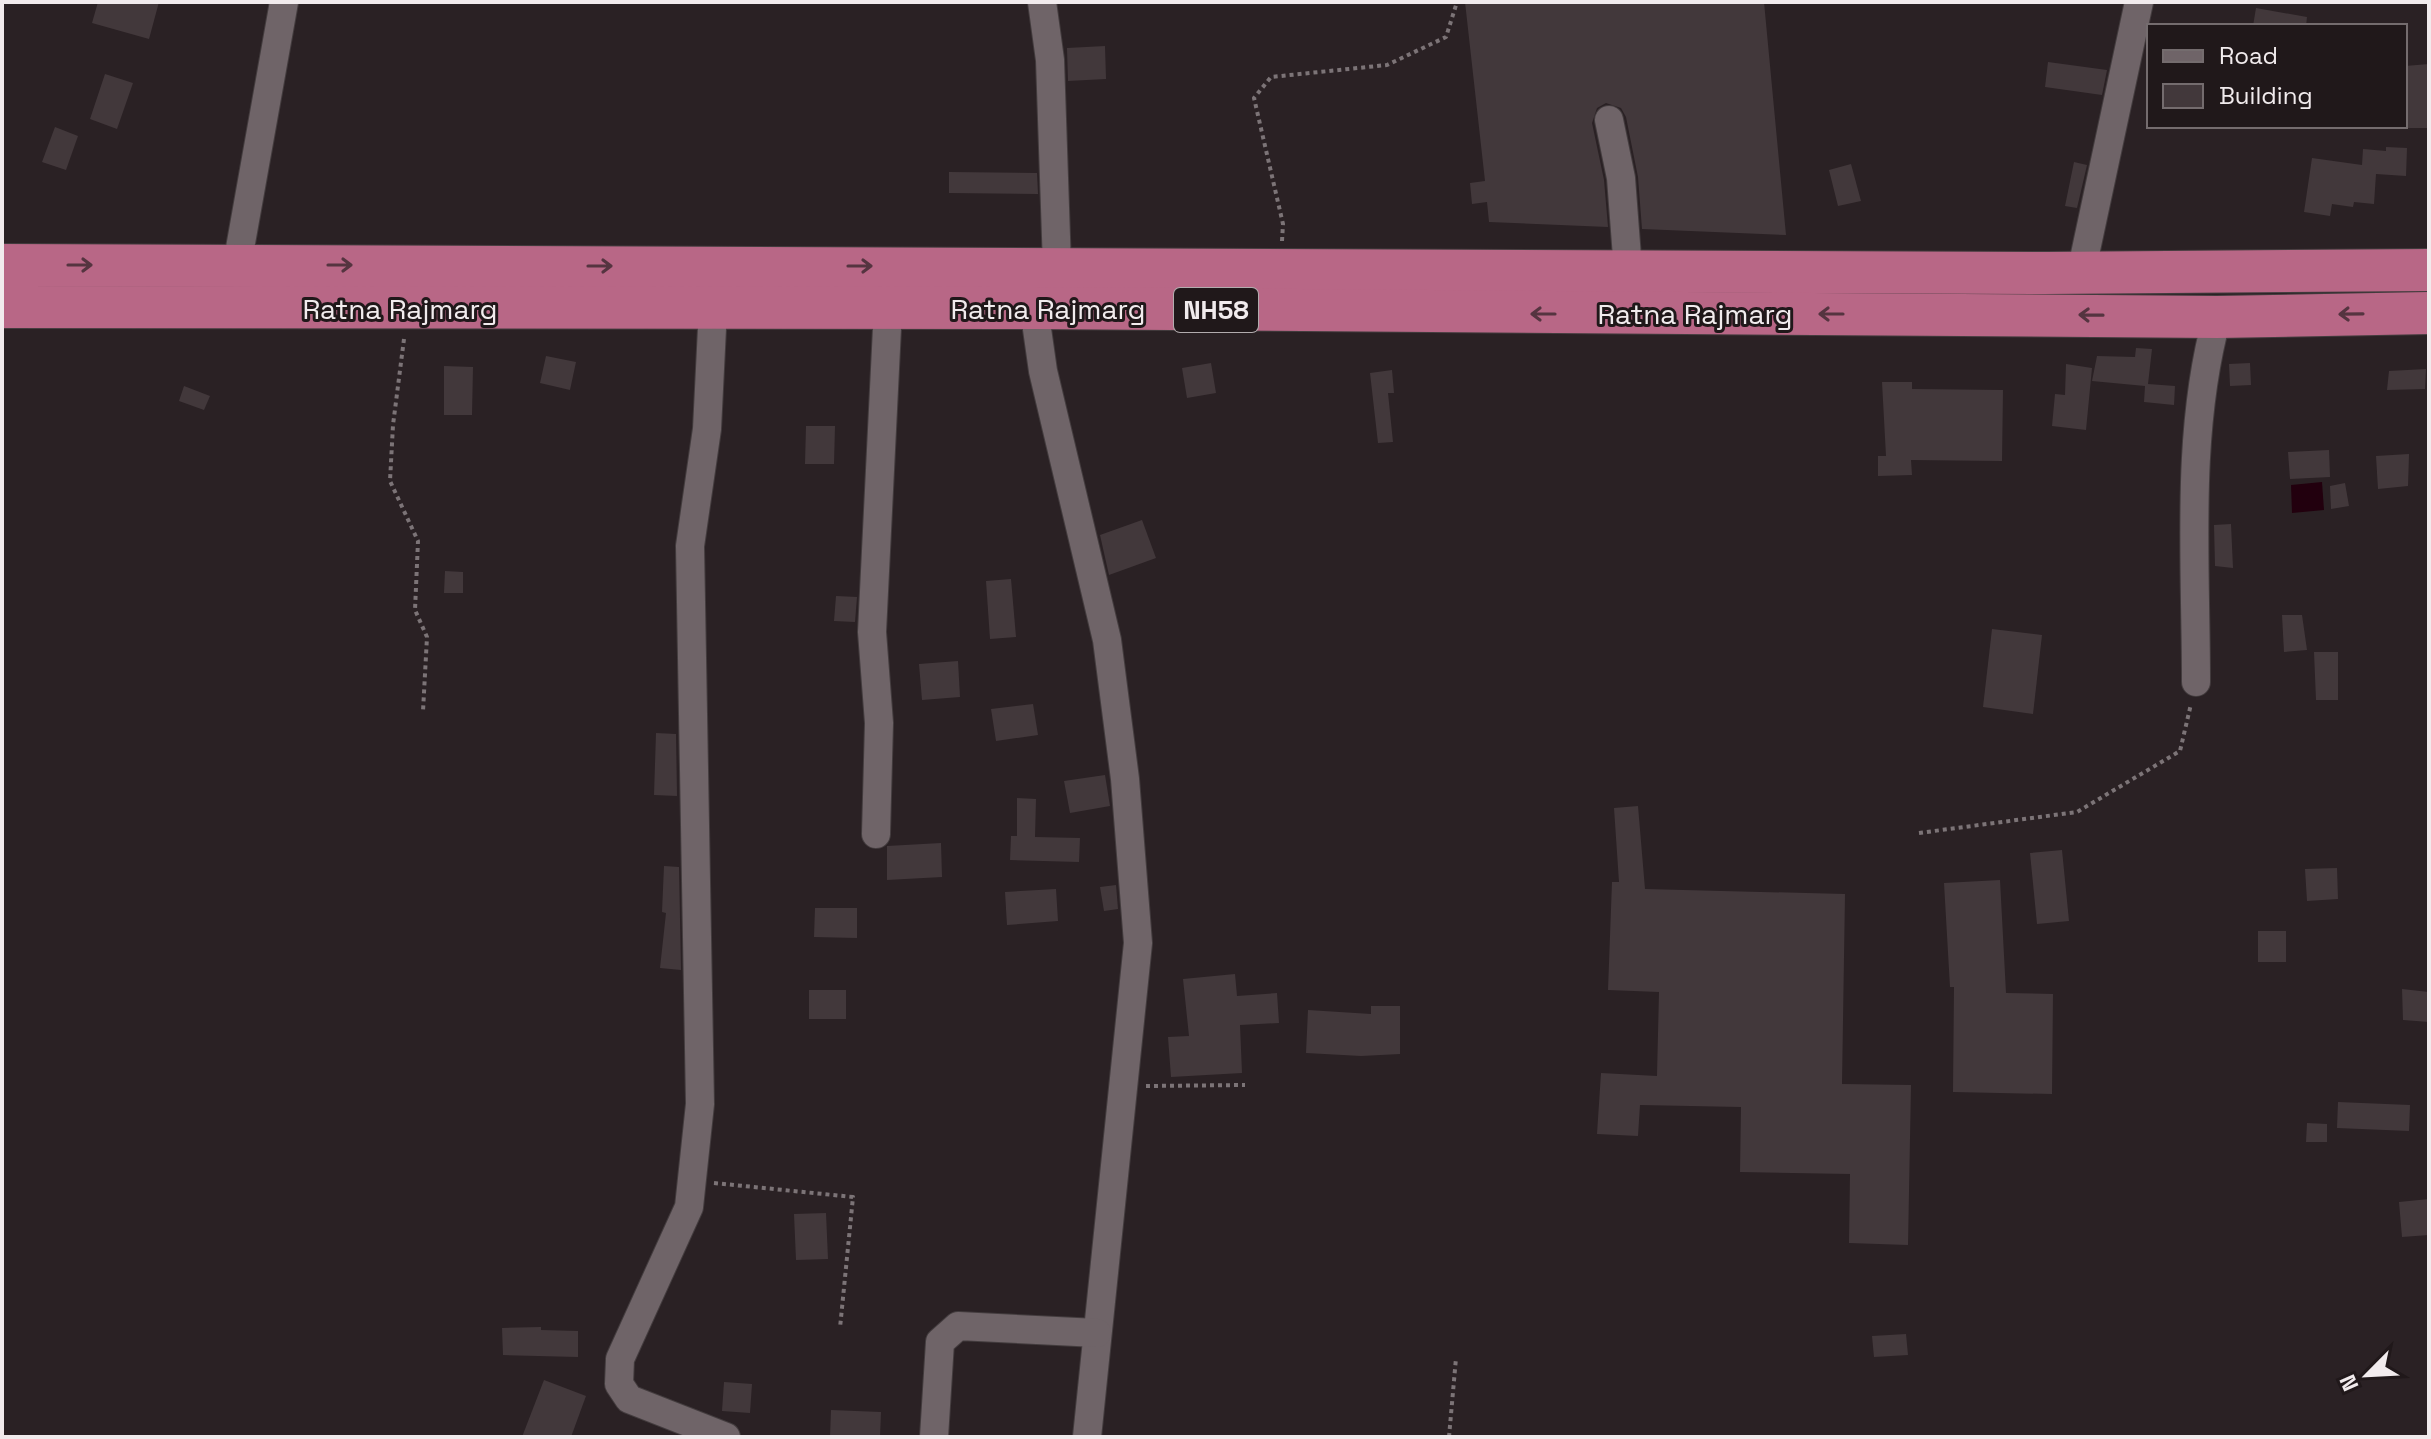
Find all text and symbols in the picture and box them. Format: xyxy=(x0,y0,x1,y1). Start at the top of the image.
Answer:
legend xyxy=(2147,24,2407,128)
text: Road xyxy=(2219,40,2278,71)
text: Building xyxy=(2219,80,2313,111)
one-way arrow xyxy=(66,257,93,273)
one-way arrow xyxy=(326,257,353,273)
one-way arrow xyxy=(586,258,613,274)
one-way arrow xyxy=(846,258,873,274)
road number: NH58 xyxy=(1174,288,1258,332)
street label: Ratna Rajmarg xyxy=(302,291,498,327)
street label: Ratna Rajmarg xyxy=(950,291,1146,327)
street label: Ratna Rajmarg xyxy=(1597,296,1793,332)
one-way arrow xyxy=(1530,306,1557,321)
one-way arrow xyxy=(1818,306,1845,322)
one-way arrow xyxy=(2078,307,2105,323)
one-way arrow xyxy=(2338,307,2365,322)
north arrow xyxy=(2327,1335,2407,1415)
text: N xyxy=(2333,1371,2365,1396)

